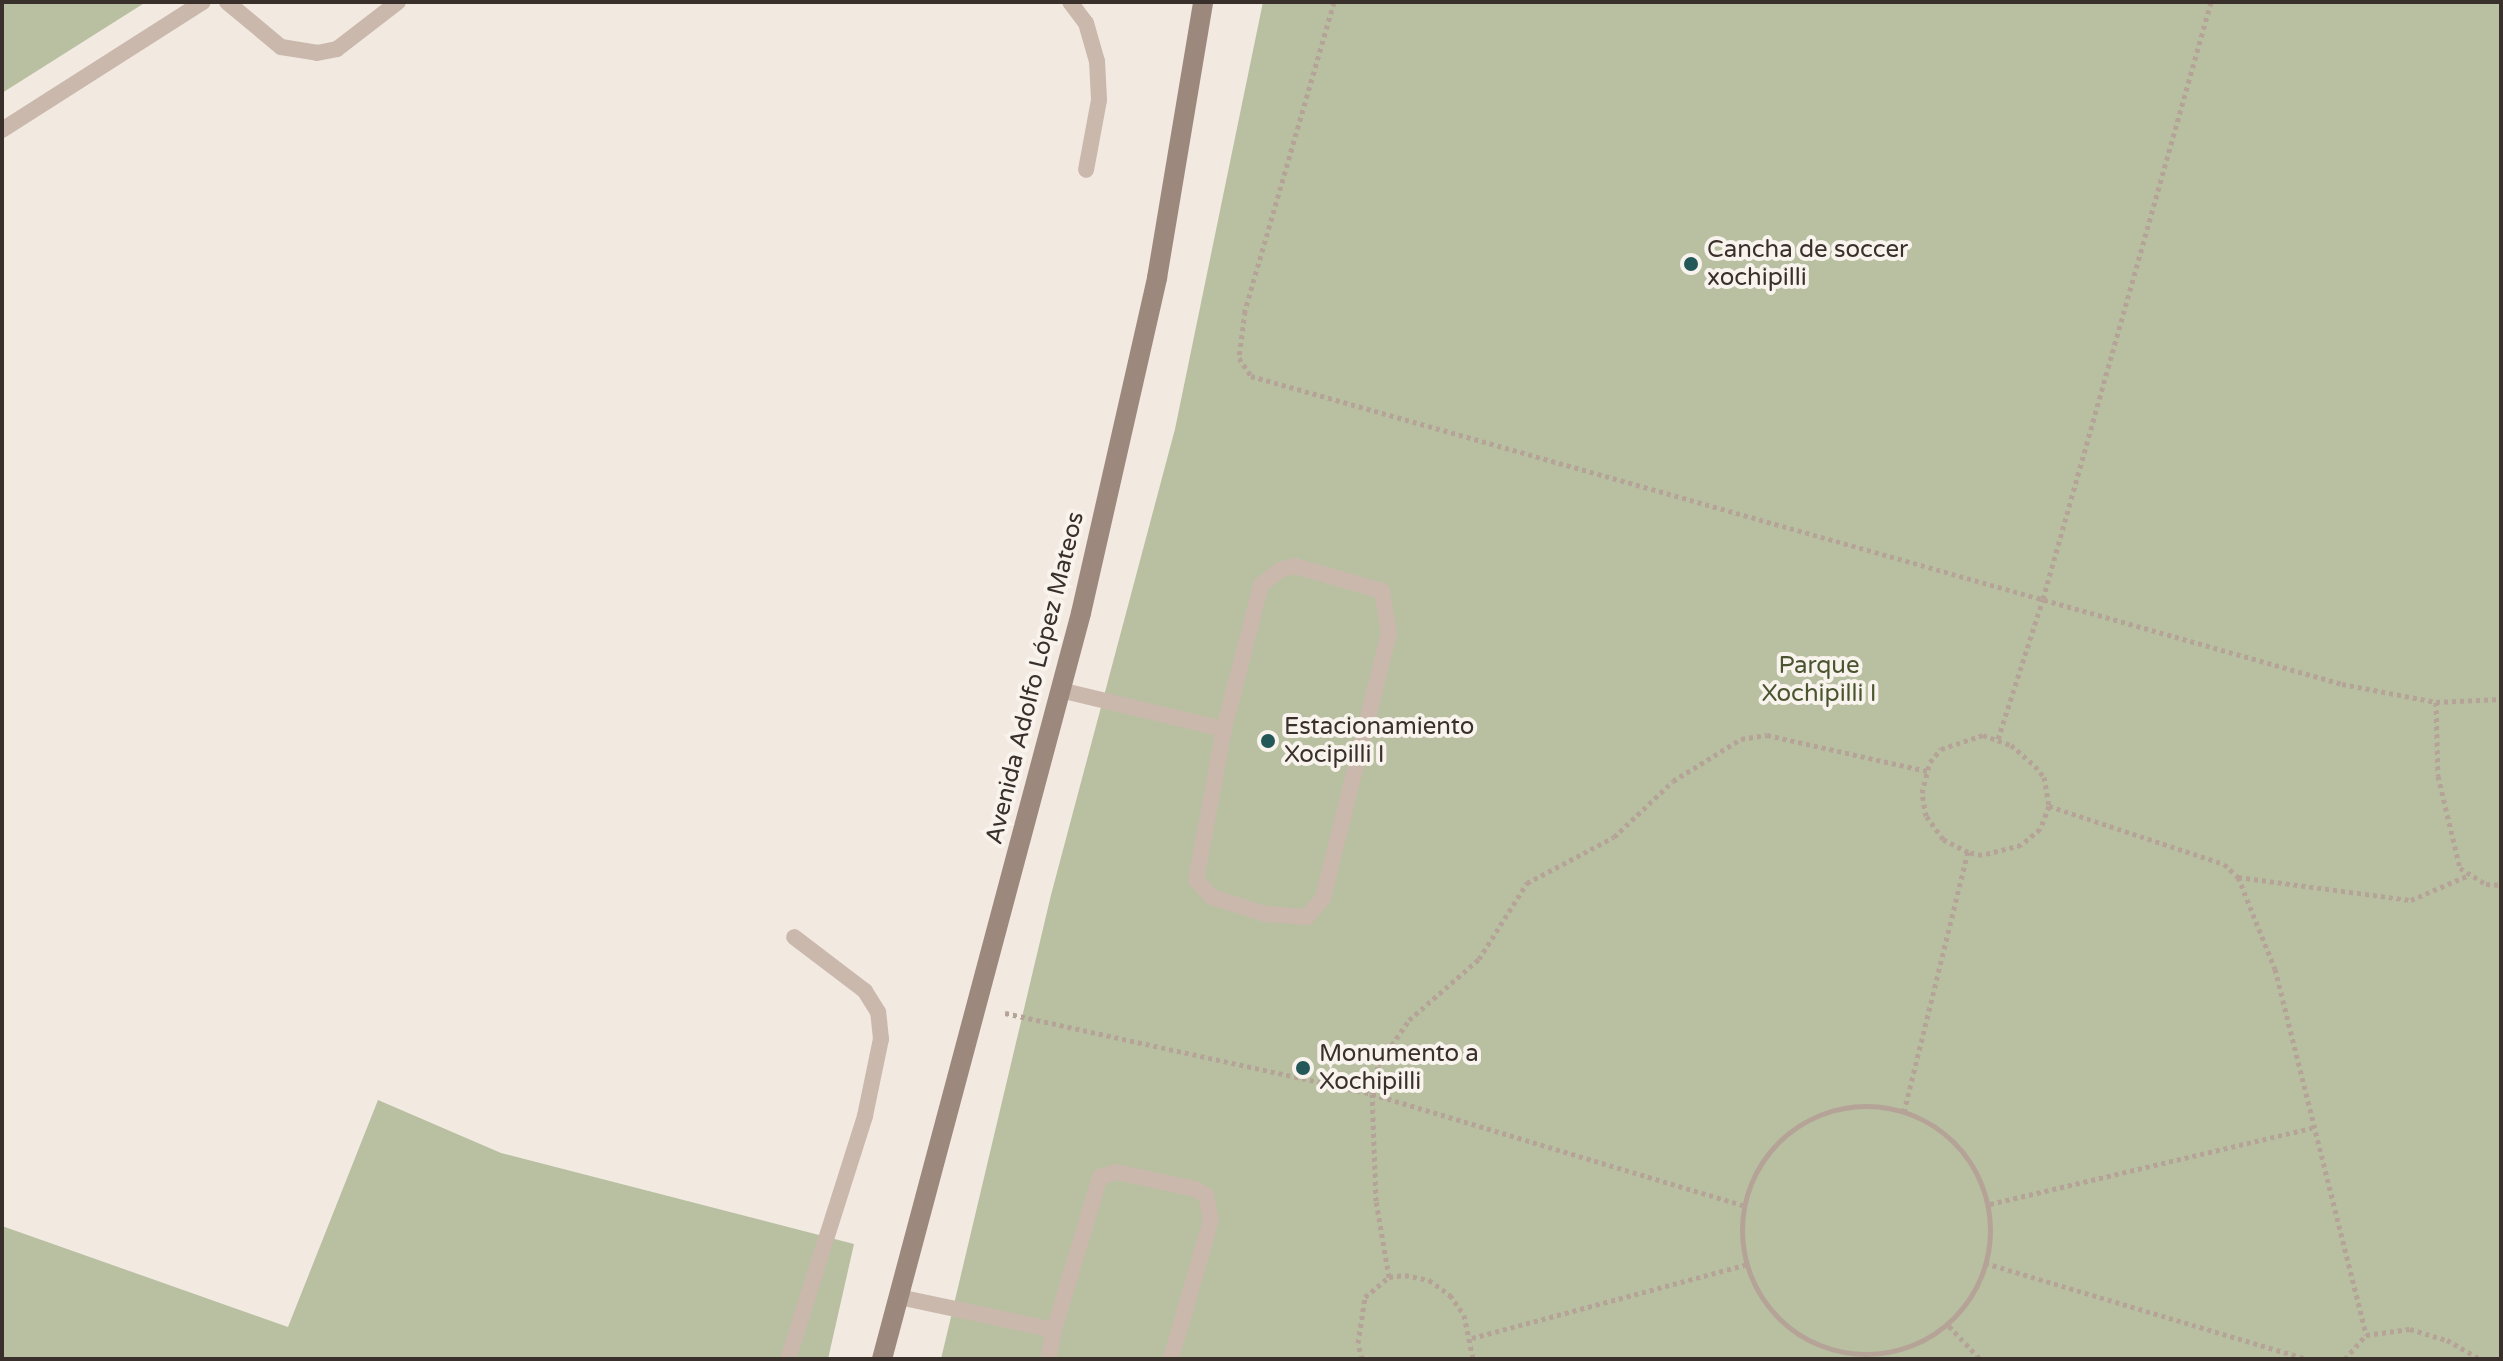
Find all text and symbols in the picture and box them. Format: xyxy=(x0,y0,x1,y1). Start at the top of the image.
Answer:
place label: Cancha de soccer xochipilli xyxy=(1707,236,1908,292)
marker: Cancha de soccer xochipilli xyxy=(1682,255,1700,273)
street label: Avenida Adolfo López Mateos xyxy=(980,509,1090,847)
park label: Parque Xochipilli I xyxy=(1761,652,1877,708)
place label: Estacionamiento Xocipilli I xyxy=(1284,713,1474,769)
marker: Estacionamiento Xocipilli I xyxy=(1259,732,1277,750)
place label: Monumento a Xochipilli xyxy=(1319,1040,1479,1096)
marker: Monumento a Xochipilli xyxy=(1294,1059,1312,1077)

